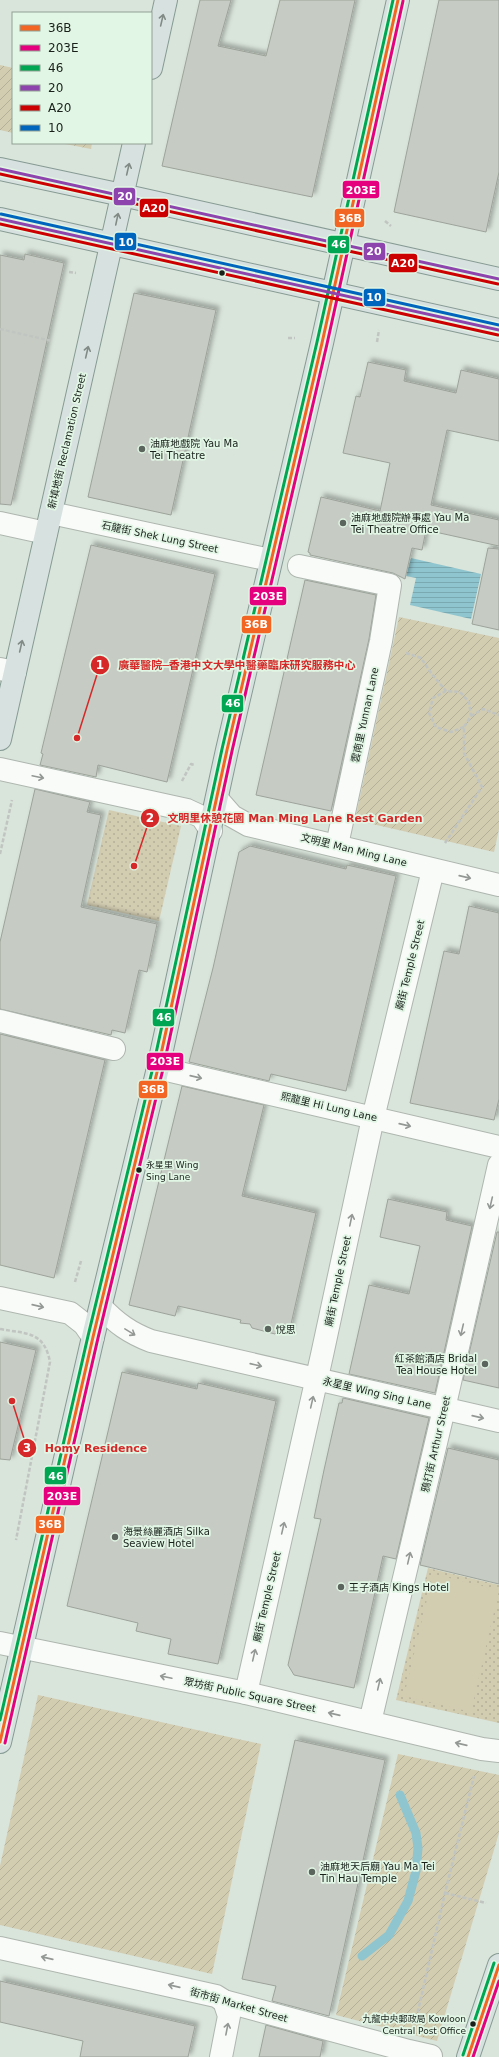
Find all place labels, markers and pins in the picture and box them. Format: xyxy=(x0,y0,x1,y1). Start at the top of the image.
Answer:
unlabelled marker xyxy=(217,268,227,278)
place label: 油麻地戲院 Yau Ma Tei Theatre xyxy=(149,438,238,461)
marker: 油麻地戲院 Yau Ma Tei Theatre xyxy=(137,444,147,454)
place label: 油麻地戲院辦事處 Yau Ma Tei Theatre Office xyxy=(350,512,469,535)
marker: 油麻地戲院辦事處 Yau Ma Tei Theatre Office xyxy=(338,518,348,528)
callout: 廣華醫院─香港中文大學中醫藥臨床研究服務中心 xyxy=(90,654,364,677)
callout: 文明里休憩花園 Man Ming Lane Rest Garden xyxy=(140,806,431,829)
place label: 永星里 Wing Sing Lane xyxy=(146,1160,198,1182)
marker: 永星里 Wing Sing Lane xyxy=(134,1165,144,1175)
marker: 悅思 xyxy=(263,1324,273,1334)
place label: 悅思 xyxy=(276,1324,296,1335)
place label: 紅茶館酒店 Bridal Tea House Hotel xyxy=(395,1353,477,1376)
marker: 紅茶館酒店 Bridal Tea House Hotel xyxy=(480,1359,490,1369)
callout: Homy Residence xyxy=(17,1437,156,1460)
place label: 海景絲麗酒店 Silka Seaview Hotel xyxy=(123,1526,210,1549)
marker: 海景絲麗酒店 Silka Seaview Hotel xyxy=(110,1532,120,1542)
marker: 王子酒店 Kings Hotel xyxy=(336,1582,346,1592)
place label: 王子酒店 Kings Hotel xyxy=(349,1582,449,1593)
place label: 油麻地天后廟 Yau Ma Tei Tin Hau Temple xyxy=(319,1861,435,1884)
marker: 油麻地天后廟 Yau Ma Tei Tin Hau Temple xyxy=(307,1867,317,1877)
place label: 九龍中央郵政局 Kowloon Central Post Office xyxy=(363,2013,466,2036)
marker: 九龍中央郵政局 Kowloon Central Post Office xyxy=(468,2019,478,2029)

